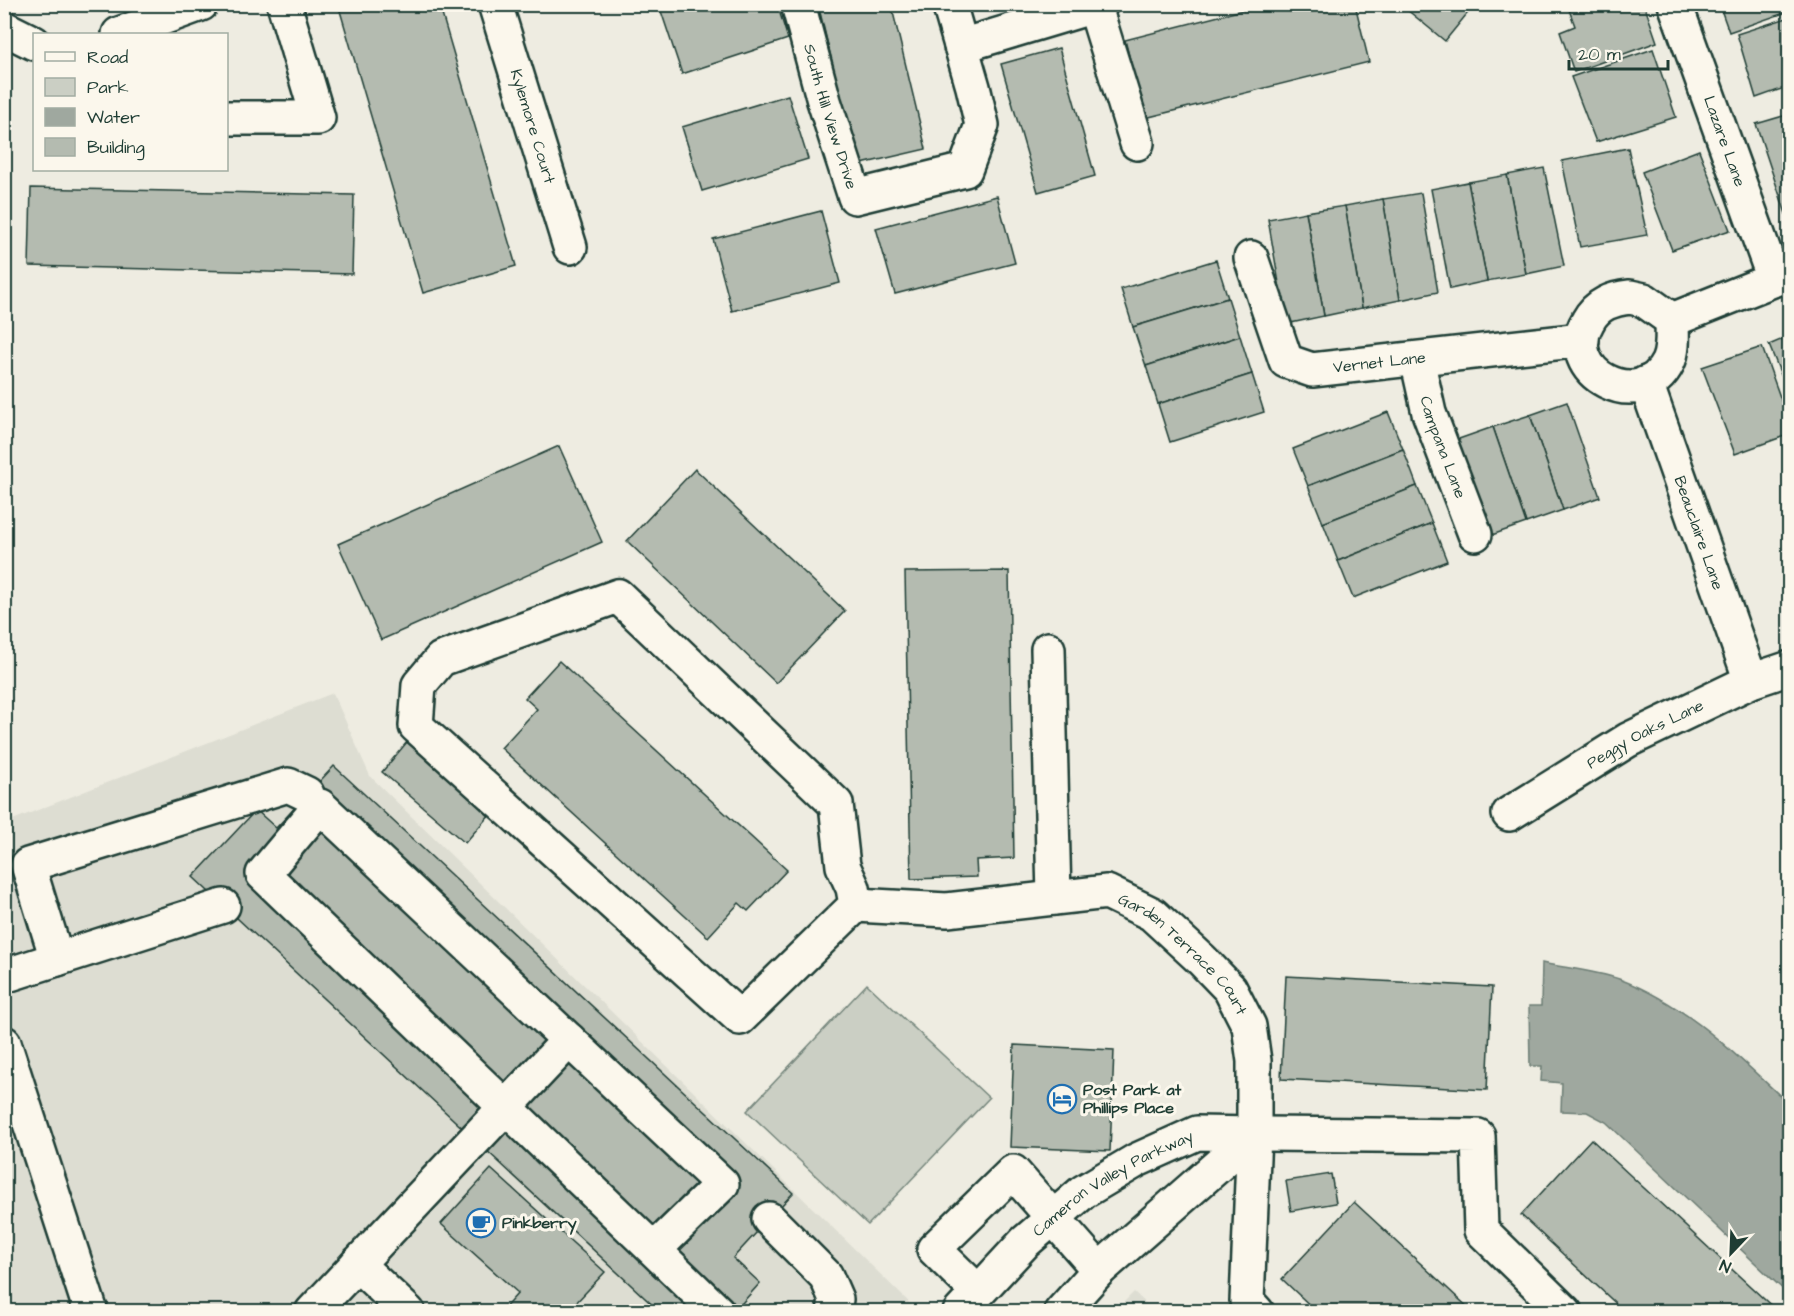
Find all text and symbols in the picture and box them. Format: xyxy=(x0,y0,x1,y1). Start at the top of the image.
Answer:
legend xyxy=(33,33,228,171)
scale bar xyxy=(1569,33,1668,71)
street label: South Hill View Drive xyxy=(798,41,863,192)
text: 20 m xyxy=(1578,42,1621,67)
text: Road xyxy=(87,45,128,70)
street label: Kylemore Court xyxy=(505,66,561,187)
text: Park xyxy=(87,75,129,100)
street label: Lazare Lane xyxy=(1698,93,1751,190)
text: Water xyxy=(87,105,140,130)
text: Building xyxy=(87,135,145,161)
street label: Vernet Lane xyxy=(1332,346,1427,379)
street label: Campana Lane xyxy=(1415,394,1472,502)
street label: Beauclaire Lane xyxy=(1669,473,1729,593)
street label: Peggy Oaks Lane xyxy=(1582,694,1708,774)
street label: Garden Terrace Court xyxy=(1114,888,1253,1019)
place label: Post Park at Phillips Place xyxy=(1083,1079,1182,1119)
hotel icon: Post Park at Phillips Place xyxy=(1046,1083,1078,1115)
street label: Cameron Valley Parkway xyxy=(1028,1125,1197,1242)
cafe icon: Pinkberry xyxy=(465,1207,497,1239)
place label: Pinkberry xyxy=(502,1212,577,1235)
north arrow xyxy=(1701,1223,1761,1283)
text: N xyxy=(1717,1254,1734,1278)

